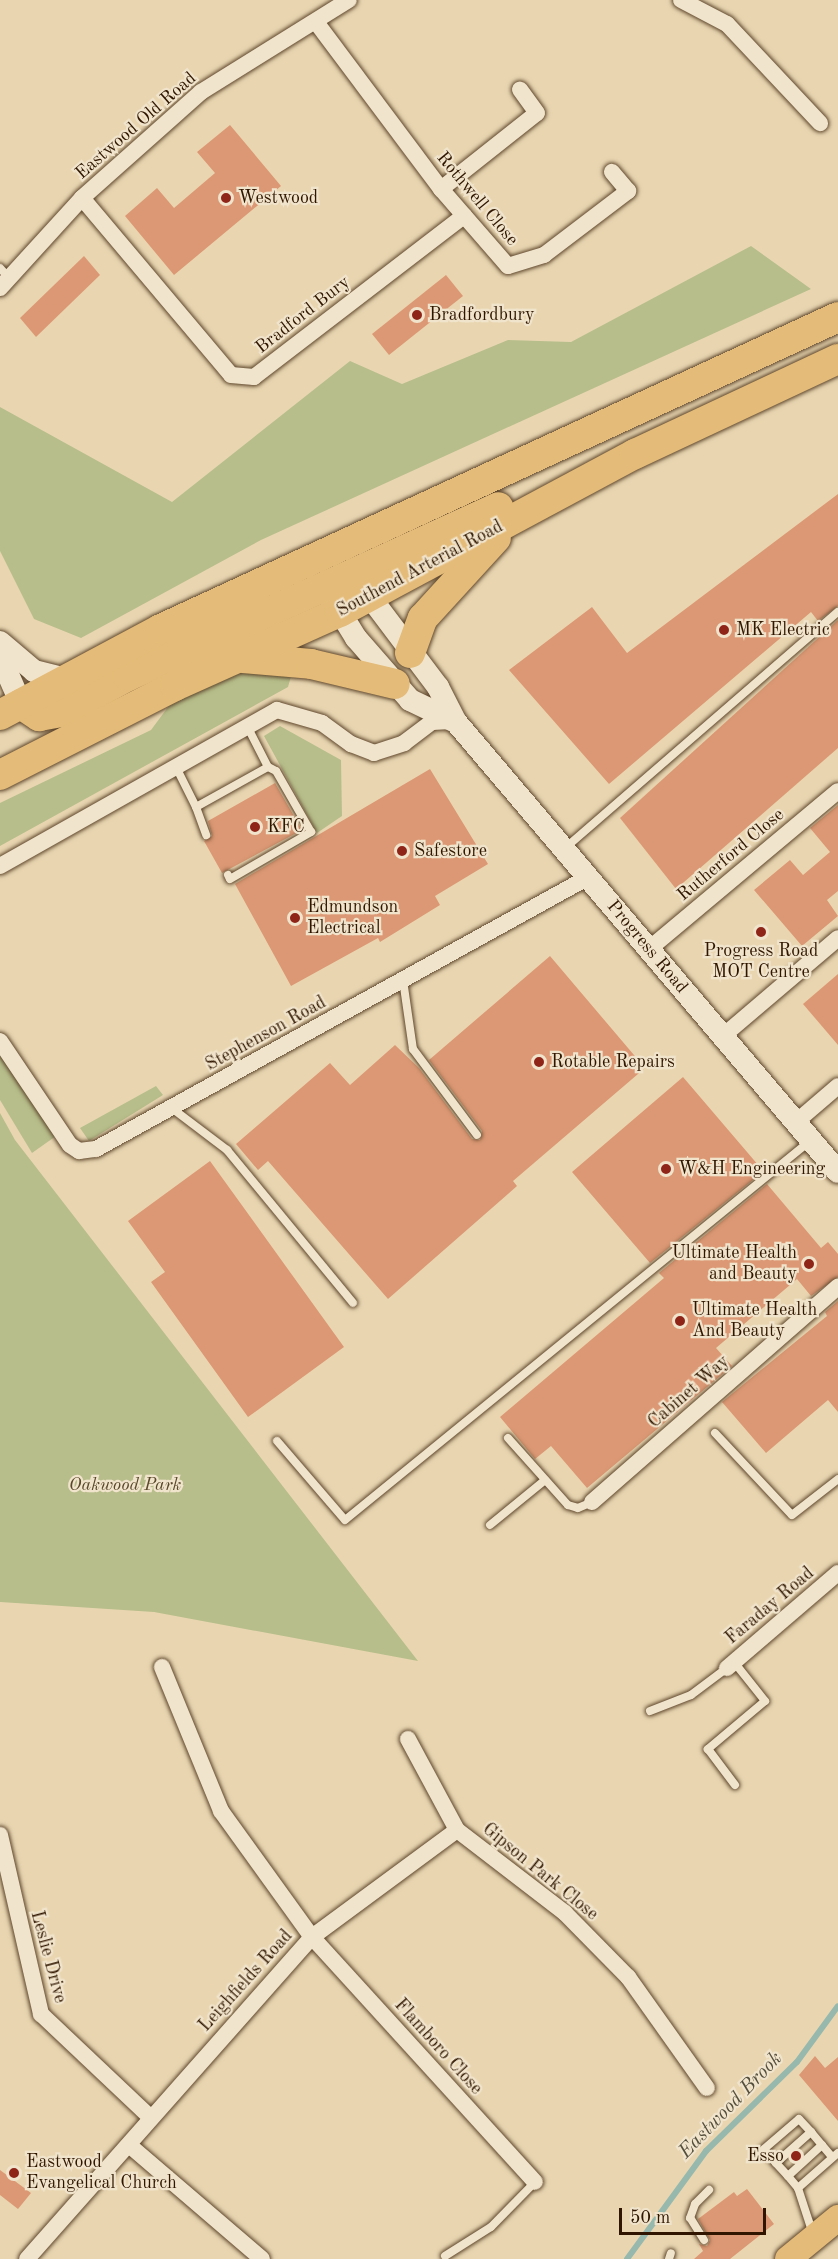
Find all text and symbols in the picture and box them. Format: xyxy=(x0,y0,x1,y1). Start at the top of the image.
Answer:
street label: Eastwood Old Road xyxy=(71,68,201,184)
street label: Rothwell Close xyxy=(431,148,523,250)
place label: Westwood xyxy=(238,187,318,209)
marker: Westwood xyxy=(219,191,233,205)
street label: Bradford Bury xyxy=(252,271,354,359)
place label: Bradfordbury xyxy=(429,304,534,326)
marker: Bradfordbury xyxy=(410,308,424,322)
street label: Southend Arterial Road xyxy=(333,516,507,622)
place label: MK Electric xyxy=(736,619,830,641)
marker: MK Electric xyxy=(717,623,731,637)
street label: Rutherford Close xyxy=(673,804,789,906)
place label: KFC xyxy=(267,816,305,838)
marker: KFC xyxy=(248,820,262,834)
place label: Safestore xyxy=(414,840,487,862)
marker: Safestore xyxy=(395,844,409,858)
street label: Progress Road xyxy=(602,896,692,998)
place label: Edmundson Electrical xyxy=(307,897,398,940)
marker: Edmundson Electrical xyxy=(288,911,302,925)
marker: Progress Road MOT Centre xyxy=(754,925,768,939)
place label: Progress Road MOT Centre xyxy=(704,941,818,984)
street label: Stephenson Road xyxy=(202,992,330,1076)
place label: Rotable Repairs xyxy=(551,1051,675,1073)
marker: Rotable Repairs xyxy=(532,1055,546,1069)
place label: W&H Engineering xyxy=(678,1158,825,1180)
marker: W&H Engineering xyxy=(659,1162,673,1176)
place label: Ultimate Health and Beauty xyxy=(672,1243,797,1286)
marker: Ultimate Health and Beauty xyxy=(802,1257,816,1271)
place label: Ultimate Health And Beauty xyxy=(692,1300,817,1342)
marker: Ultimate Health And Beauty xyxy=(673,1314,687,1328)
street label: Cabinet Way xyxy=(644,1351,734,1433)
park label: Oakwood Park xyxy=(69,1474,181,1496)
street label: Faraday Road xyxy=(721,1563,819,1649)
street label: Gipson Park Close xyxy=(478,1819,602,1925)
street label: Leslie Drive xyxy=(25,1909,71,2005)
street label: Leighfields Road xyxy=(195,1926,297,2036)
street label: Flamboro Close xyxy=(389,1995,487,2099)
water label: Eastwood Brook xyxy=(674,2048,788,2164)
place label: Esso xyxy=(747,2145,784,2167)
marker: Esso xyxy=(789,2149,803,2163)
place label: Eastwood Evangelical Church xyxy=(26,2152,177,2194)
marker: Eastwood Evangelical Church xyxy=(7,2166,21,2180)
scale bar xyxy=(622,2196,769,2234)
text: 50 m xyxy=(630,2209,670,2227)

